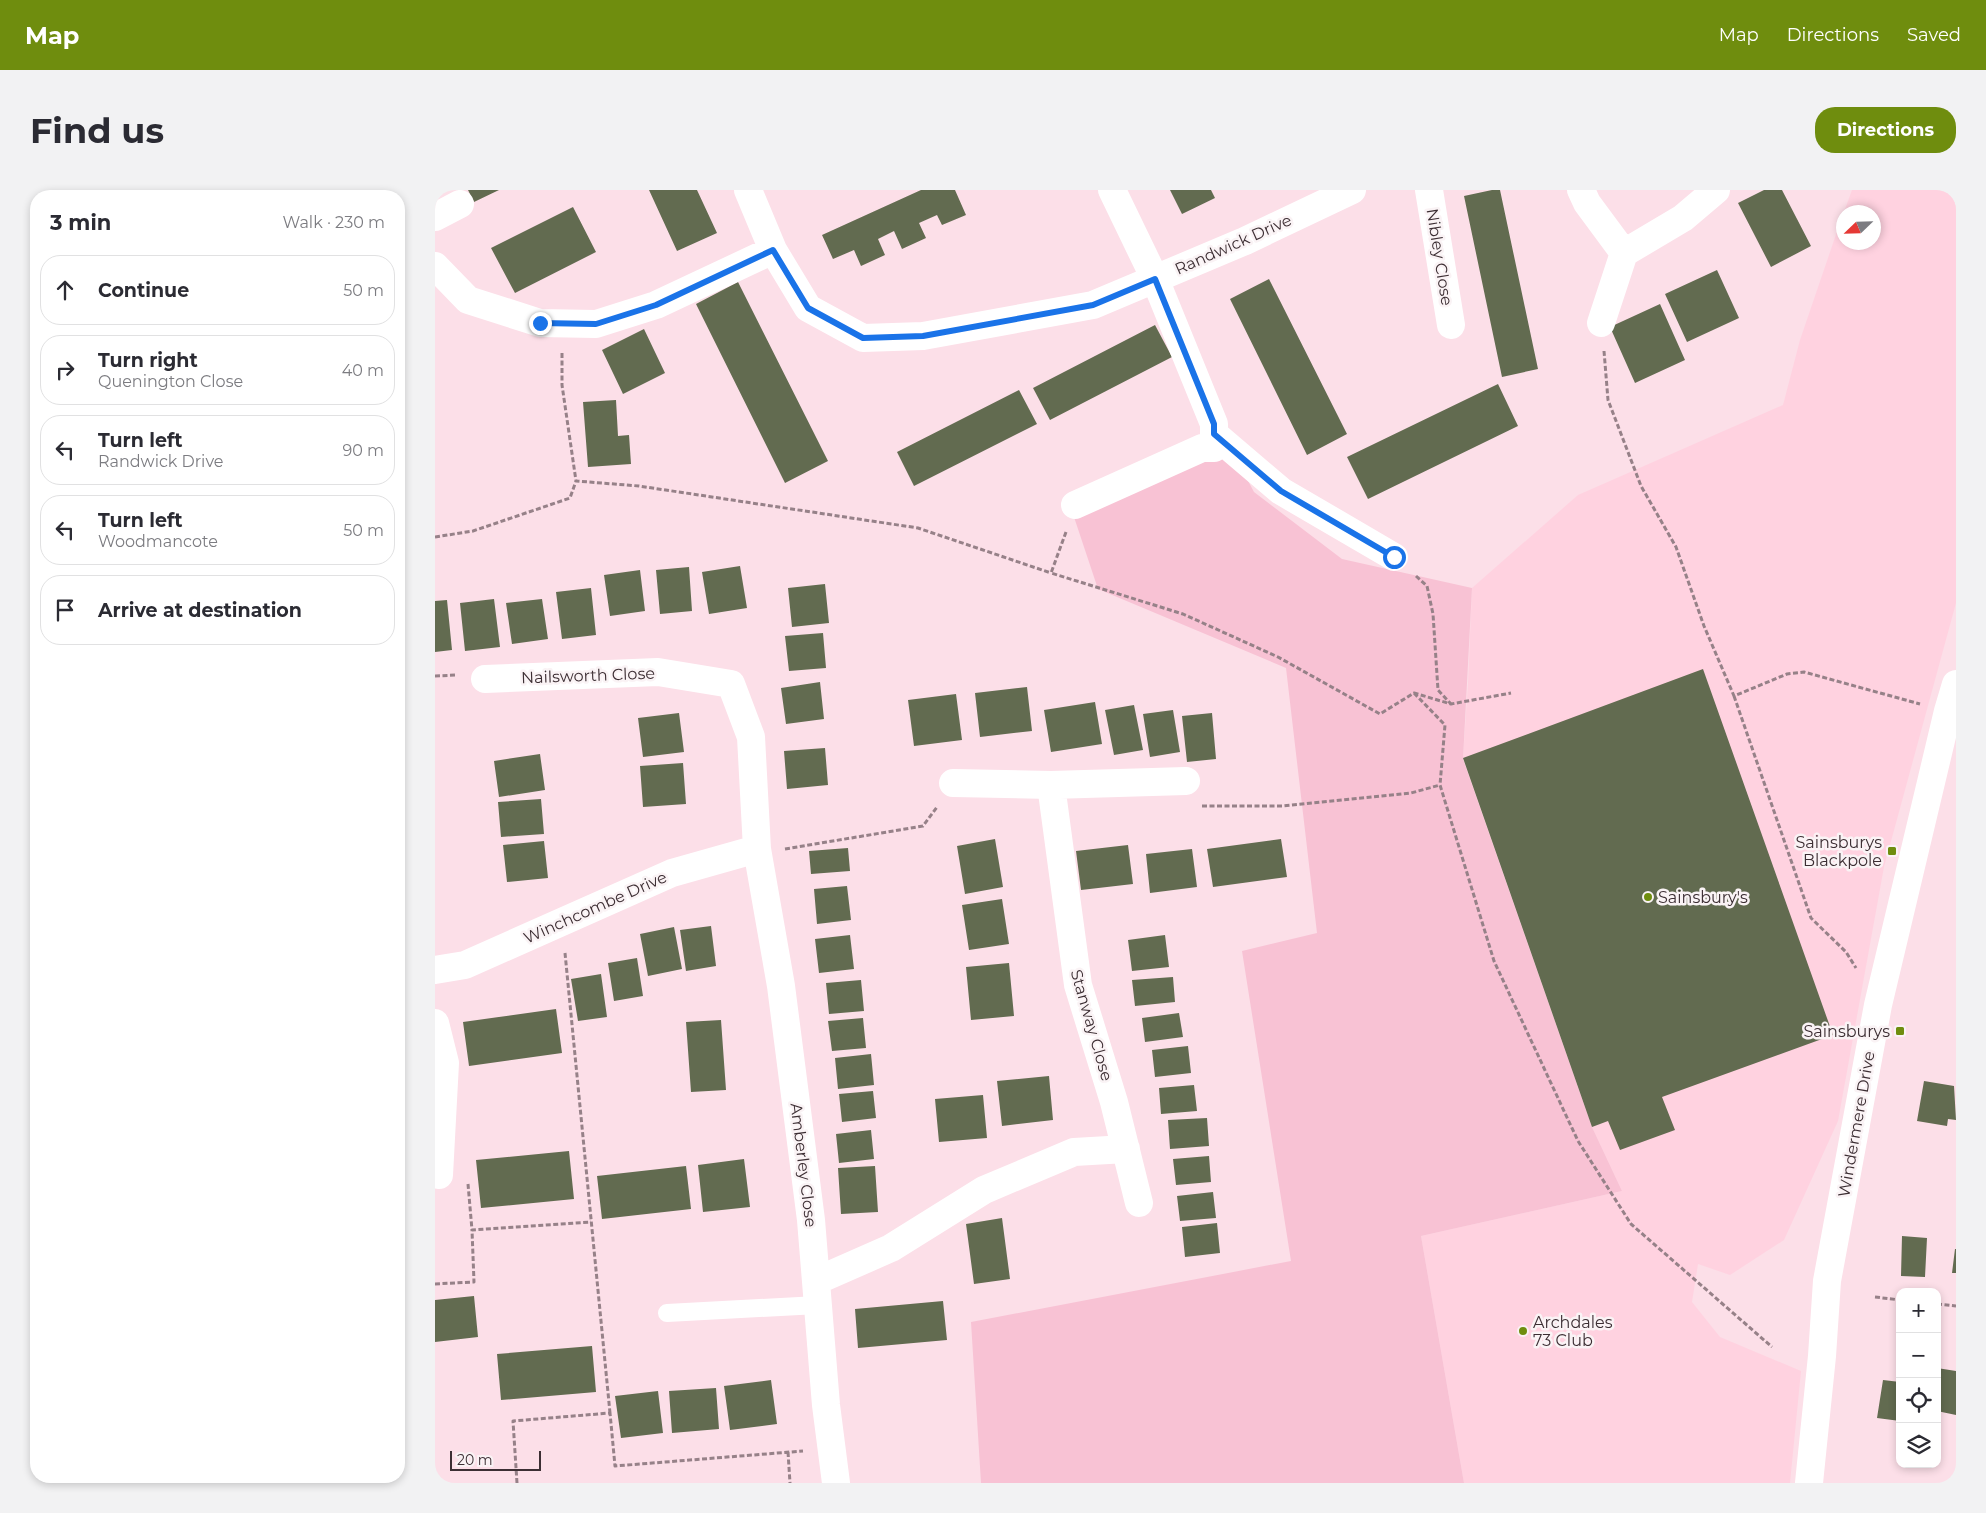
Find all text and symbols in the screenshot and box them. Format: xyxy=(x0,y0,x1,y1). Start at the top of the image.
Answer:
text: Map xyxy=(25,21,79,50)
text: Map xyxy=(1719,24,1759,46)
text: Directions xyxy=(1787,24,1879,46)
text: Saved xyxy=(1907,24,1961,46)
button: Directions xyxy=(1815,107,1956,153)
text: Find us xyxy=(30,109,164,152)
north arrow xyxy=(1836,205,1881,250)
street label: Nibley Close xyxy=(1422,207,1457,307)
text: 3 min xyxy=(50,210,111,235)
street label: Randwick Drive xyxy=(1172,210,1294,279)
text: Walk · 230 m xyxy=(283,213,385,232)
icon: ahead xyxy=(51,276,79,304)
text: Continue xyxy=(98,279,189,302)
text: 50 m xyxy=(343,281,384,300)
route end xyxy=(529,312,552,335)
text: Turn right xyxy=(98,349,198,372)
icon: right xyxy=(51,356,79,384)
text: 40 m xyxy=(342,361,384,380)
text: Quenington Close xyxy=(98,372,243,391)
text: Turn left xyxy=(98,429,183,452)
icon: left xyxy=(51,436,79,464)
text: 90 m xyxy=(342,441,384,460)
text: Randwick Drive xyxy=(98,452,224,471)
text: Turn left xyxy=(98,509,183,532)
icon: left xyxy=(51,516,79,544)
text: 50 m xyxy=(343,521,384,540)
text: Woodmancote xyxy=(98,532,218,551)
route start xyxy=(1383,546,1406,569)
icon: arrive xyxy=(51,596,79,624)
text: Arrive at destination xyxy=(98,599,302,622)
street label: Nailsworth Close xyxy=(521,664,655,687)
place label: Sainsburys Blackpole xyxy=(1795,833,1882,870)
marker: Sainsburys Blackpole xyxy=(1886,845,1898,857)
street label: Winchcombe Drive xyxy=(521,867,670,948)
place label: Sainsbury's xyxy=(1658,888,1748,907)
marker: Sainsbury's xyxy=(1642,891,1654,903)
street label: Stanway Close xyxy=(1067,967,1117,1083)
place label: Sainsburys xyxy=(1803,1022,1890,1041)
marker: Sainsburys xyxy=(1894,1025,1906,1037)
street label: Windermere Drive xyxy=(1834,1050,1879,1199)
street label: Amberley Close xyxy=(786,1102,821,1228)
map controls xyxy=(1896,1288,1941,1468)
button: + xyxy=(1896,1288,1941,1333)
place label: Archdales 73 Club xyxy=(1533,1313,1613,1350)
marker: Archdales 73 Club xyxy=(1517,1325,1529,1337)
button: − xyxy=(1896,1333,1941,1378)
button: locate xyxy=(1896,1378,1941,1423)
button: layers xyxy=(1896,1423,1941,1468)
scale bar xyxy=(450,1448,541,1471)
text: 20 m xyxy=(457,1451,493,1469)

